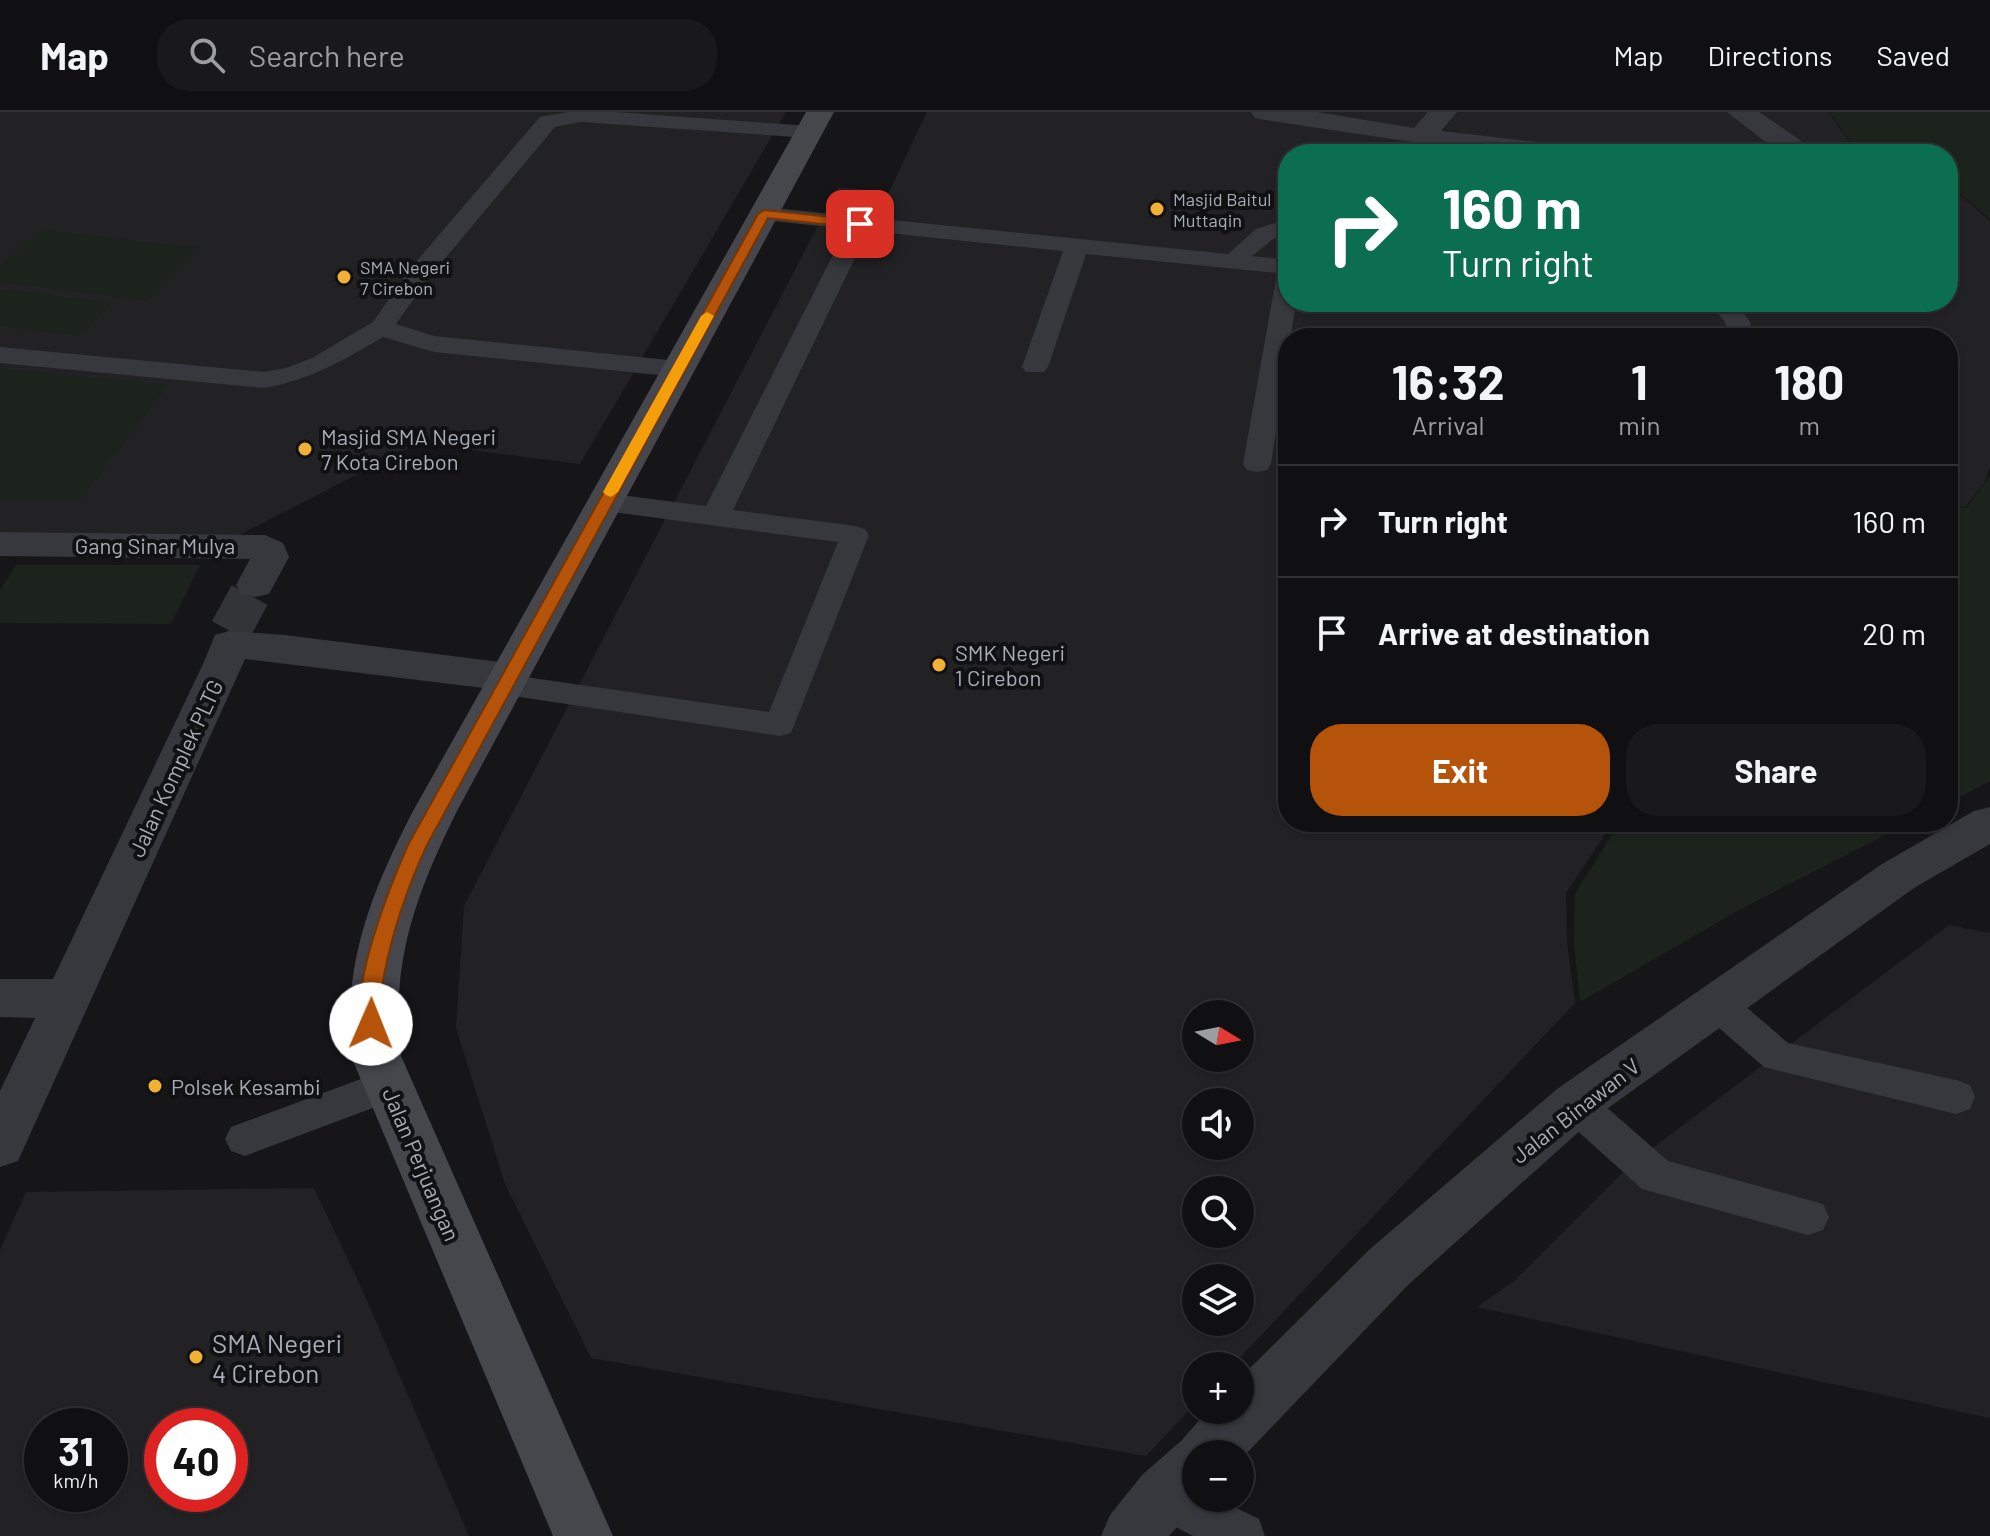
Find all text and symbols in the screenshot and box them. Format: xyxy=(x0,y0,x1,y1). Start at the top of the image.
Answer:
search box xyxy=(157,19,717,91)
text: Map xyxy=(40,32,109,78)
icon: search xyxy=(185,33,229,77)
text: Search here xyxy=(249,37,405,73)
text: Map xyxy=(1614,38,1663,72)
text: Directions xyxy=(1707,38,1833,72)
text: Saved xyxy=(1877,38,1950,72)
text: 160 m xyxy=(1442,173,1582,240)
icon: right xyxy=(1310,176,1414,280)
place label: Masjid Baitul Muttaqin xyxy=(1173,188,1271,231)
pin xyxy=(826,190,894,258)
marker: Masjid Baitul Muttaqin xyxy=(1148,200,1166,218)
icon: arrive xyxy=(838,202,882,246)
text: Turn right xyxy=(1442,241,1594,284)
place label: SMA Negeri 7 Cirebon xyxy=(360,256,450,299)
marker: SMA Negeri 7 Cirebon xyxy=(335,268,353,286)
text: 16:32 xyxy=(1392,352,1505,410)
text: 1 xyxy=(1631,352,1648,410)
text: 180 xyxy=(1774,352,1844,410)
text: Arrival xyxy=(1412,409,1484,440)
text: min xyxy=(1618,409,1660,440)
text: m xyxy=(1798,409,1820,440)
place label: Masjid SMA Negeri 7 Kota Cirebon xyxy=(321,423,496,474)
marker: Masjid SMA Negeri 7 Kota Cirebon xyxy=(296,440,314,458)
icon: right xyxy=(1310,499,1354,543)
text: Turn right xyxy=(1378,503,1508,539)
text: 160 m xyxy=(1852,503,1926,539)
street label: Gang Sinar Mulya xyxy=(75,532,235,558)
icon: arrive xyxy=(1310,611,1354,655)
text: Arrive at destination xyxy=(1378,615,1650,651)
text: 20 m xyxy=(1862,615,1926,651)
place label: SMK Negeri 1 Cirebon xyxy=(955,639,1065,690)
marker: SMK Negeri 1 Cirebon xyxy=(930,656,948,674)
street label: Jalan Komplek PLTG xyxy=(123,675,227,861)
button: Exit xyxy=(1310,724,1610,816)
button: Share xyxy=(1626,724,1926,816)
position arrow xyxy=(329,982,413,1066)
north arrow xyxy=(1182,1000,1254,1072)
map controls xyxy=(1182,1000,1254,1512)
street label: Jalan Binawan V xyxy=(1506,1052,1644,1168)
place label: Polsek Kesambi xyxy=(171,1073,321,1099)
marker: Polsek Kesambi xyxy=(146,1077,164,1095)
street label: Jalan Perjuangan xyxy=(378,1083,466,1245)
button: sound xyxy=(1182,1088,1254,1160)
button: search xyxy=(1182,1176,1254,1248)
button: layers xyxy=(1182,1264,1254,1336)
place label: SMA Negeri 4 Cirebon xyxy=(212,1327,342,1388)
marker: SMA Negeri 4 Cirebon xyxy=(187,1348,205,1366)
button: + xyxy=(1182,1352,1254,1424)
speed limit sign: 40 xyxy=(144,1408,248,1512)
text: 31 xyxy=(58,1426,94,1474)
button: − xyxy=(1182,1440,1254,1512)
text: km/h xyxy=(53,1468,99,1492)

